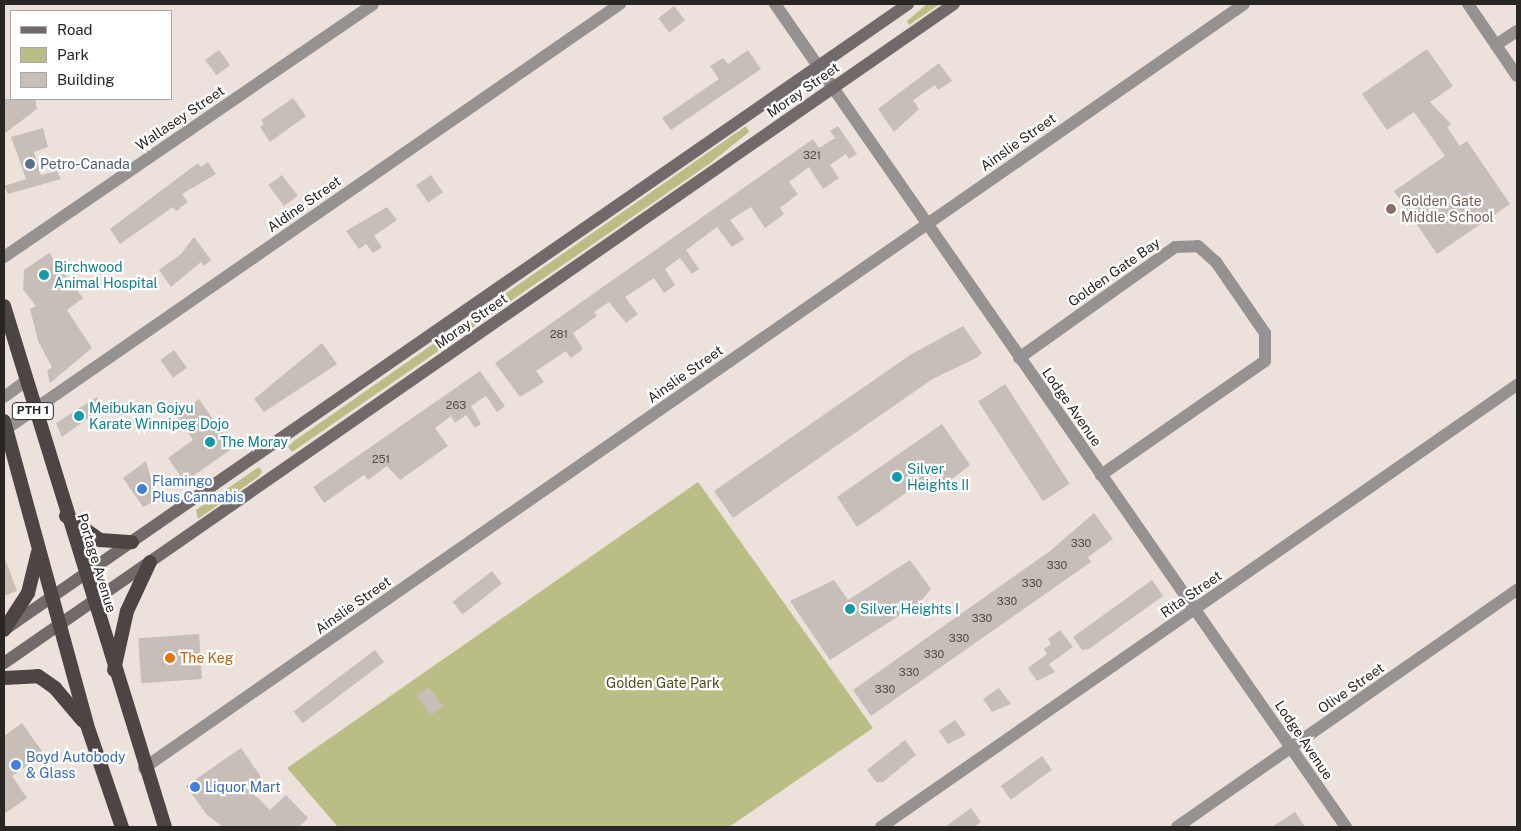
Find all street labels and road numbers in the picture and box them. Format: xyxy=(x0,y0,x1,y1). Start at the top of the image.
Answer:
street label: Moray Street xyxy=(763,59,843,121)
street label: Wallasey Street xyxy=(133,82,227,154)
street label: Ainslie Street xyxy=(977,110,1059,174)
street label: Aldine Street xyxy=(264,172,344,236)
street label: Golden Gate Bay xyxy=(1065,234,1163,310)
street label: Moray Street xyxy=(431,290,511,352)
street label: Ainslie Street xyxy=(644,342,726,406)
street label: Lodge Avenue xyxy=(1039,365,1105,449)
road number: PTH 1 xyxy=(12,402,54,421)
street label: Portage Avenue xyxy=(74,511,120,615)
street label: Rita Street xyxy=(1157,567,1225,621)
street label: Ainslie Street xyxy=(312,573,394,637)
street label: Olive Street xyxy=(1315,659,1387,717)
street label: Lodge Avenue xyxy=(1271,697,1337,783)

